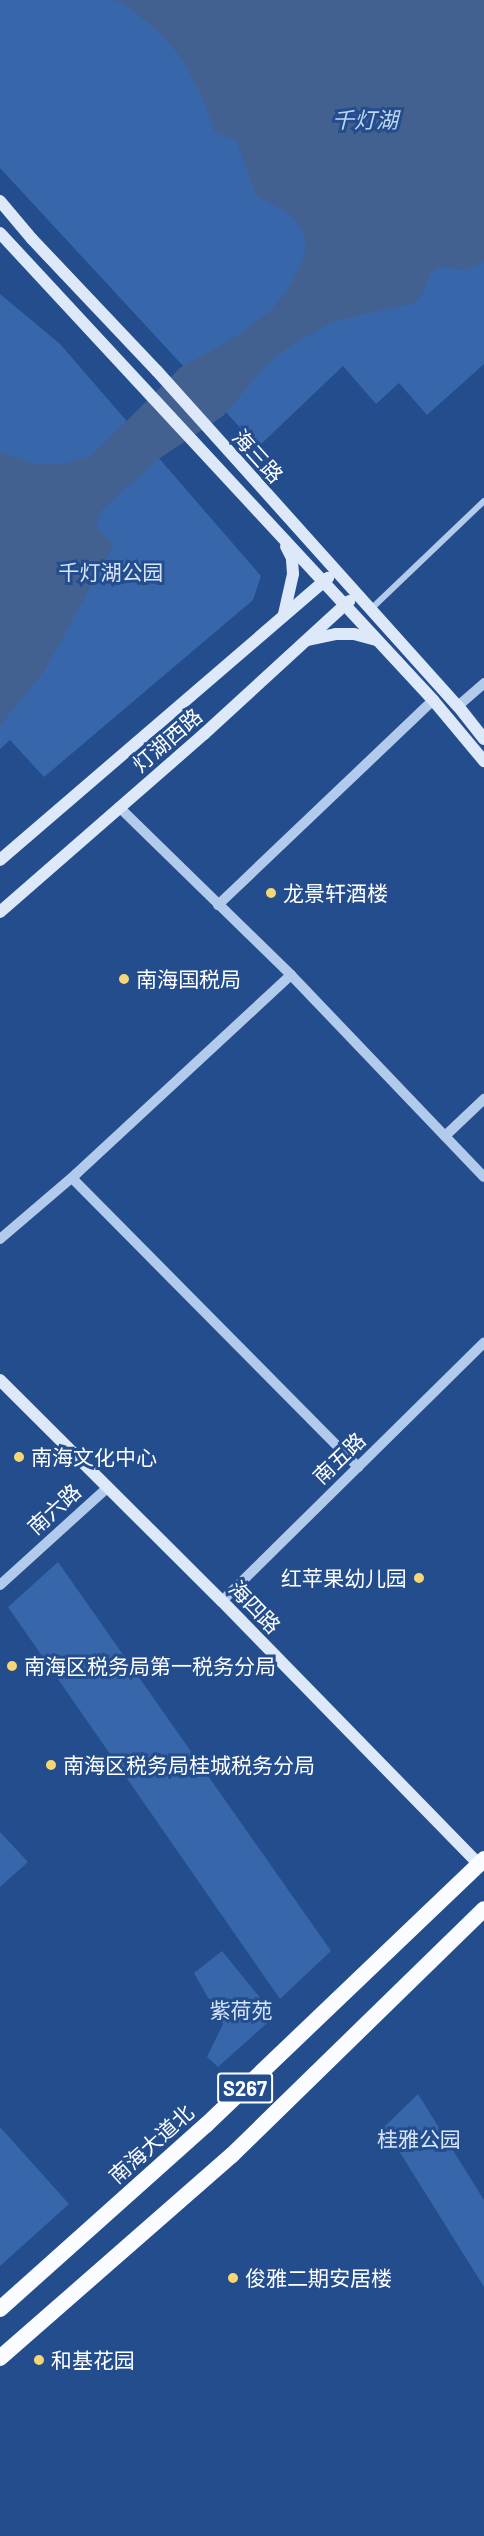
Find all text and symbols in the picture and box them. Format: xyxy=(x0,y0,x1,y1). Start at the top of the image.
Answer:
water label: 千灯湖 xyxy=(332,107,398,133)
street label: 海三路 xyxy=(228,424,288,488)
park label: 千灯湖公园 xyxy=(59,559,163,585)
street label: 灯湖西路 xyxy=(127,703,207,777)
place label: 龙景轩酒楼 xyxy=(283,880,388,906)
marker: 龙景轩酒楼 xyxy=(264,886,278,900)
place label: 南海国税局 xyxy=(136,966,241,992)
marker: 南海国税局 xyxy=(117,972,131,986)
street label: 南五路 xyxy=(308,1427,370,1489)
place label: 南海文化中心 xyxy=(31,1444,157,1470)
marker: 南海文化中心 xyxy=(12,1450,26,1464)
street label: 南六路 xyxy=(22,1479,86,1539)
place label: 红苹果幼儿园 xyxy=(281,1565,407,1591)
marker: 红苹果幼儿园 xyxy=(412,1571,426,1585)
street label: 海四路 xyxy=(224,1576,286,1638)
place label: 南海区税务局第一税务分局 xyxy=(24,1653,276,1679)
marker: 南海区税务局第一税务分局 xyxy=(5,1659,19,1673)
place label: 南海区税务局桂城税务分局 xyxy=(63,1752,315,1778)
marker: 南海区税务局桂城税务分局 xyxy=(44,1758,58,1772)
park label: 紫荷苑 xyxy=(210,1997,272,2023)
road number: S267 xyxy=(216,2071,274,2105)
street label: 南海大道北 xyxy=(104,2100,198,2188)
park label: 桂雅公园 xyxy=(377,2126,461,2152)
place label: 俊雅二期安居楼 xyxy=(245,2265,392,2291)
marker: 俊雅二期安居楼 xyxy=(226,2271,240,2285)
place label: 和基花园 xyxy=(51,2347,135,2373)
marker: 和基花园 xyxy=(32,2353,46,2367)

